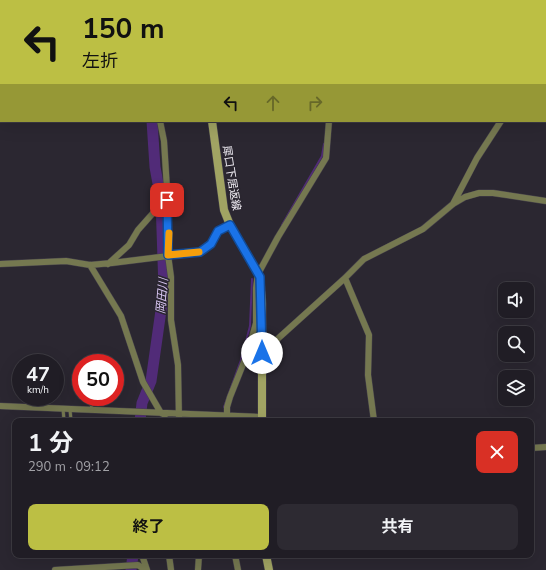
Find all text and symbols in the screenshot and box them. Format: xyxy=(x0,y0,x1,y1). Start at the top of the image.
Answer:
text: 150 m xyxy=(82,10,165,48)
icon: left xyxy=(16,16,68,68)
text: 左折 xyxy=(82,49,118,73)
icon: left xyxy=(220,92,242,114)
icon: ahead xyxy=(262,92,284,114)
icon: right xyxy=(304,92,326,114)
street label: 犀口下居返線 xyxy=(219,144,244,212)
pin xyxy=(150,183,184,217)
icon: arrive xyxy=(156,189,178,211)
water label: 岡田川 xyxy=(152,275,172,315)
map controls xyxy=(498,282,534,406)
button: sound xyxy=(498,282,534,318)
button: search xyxy=(498,326,534,362)
position arrow xyxy=(241,332,283,374)
speed limit sign: 50 xyxy=(72,354,124,406)
text: 47 xyxy=(26,361,50,388)
button: layers xyxy=(498,370,534,406)
text: km/h xyxy=(27,383,49,397)
text: 1 分 xyxy=(28,427,73,459)
button: close xyxy=(476,431,518,473)
text: 290 m · 09:12 xyxy=(28,458,110,476)
button: 終了 xyxy=(28,504,269,550)
button: 共有 xyxy=(277,504,518,550)

